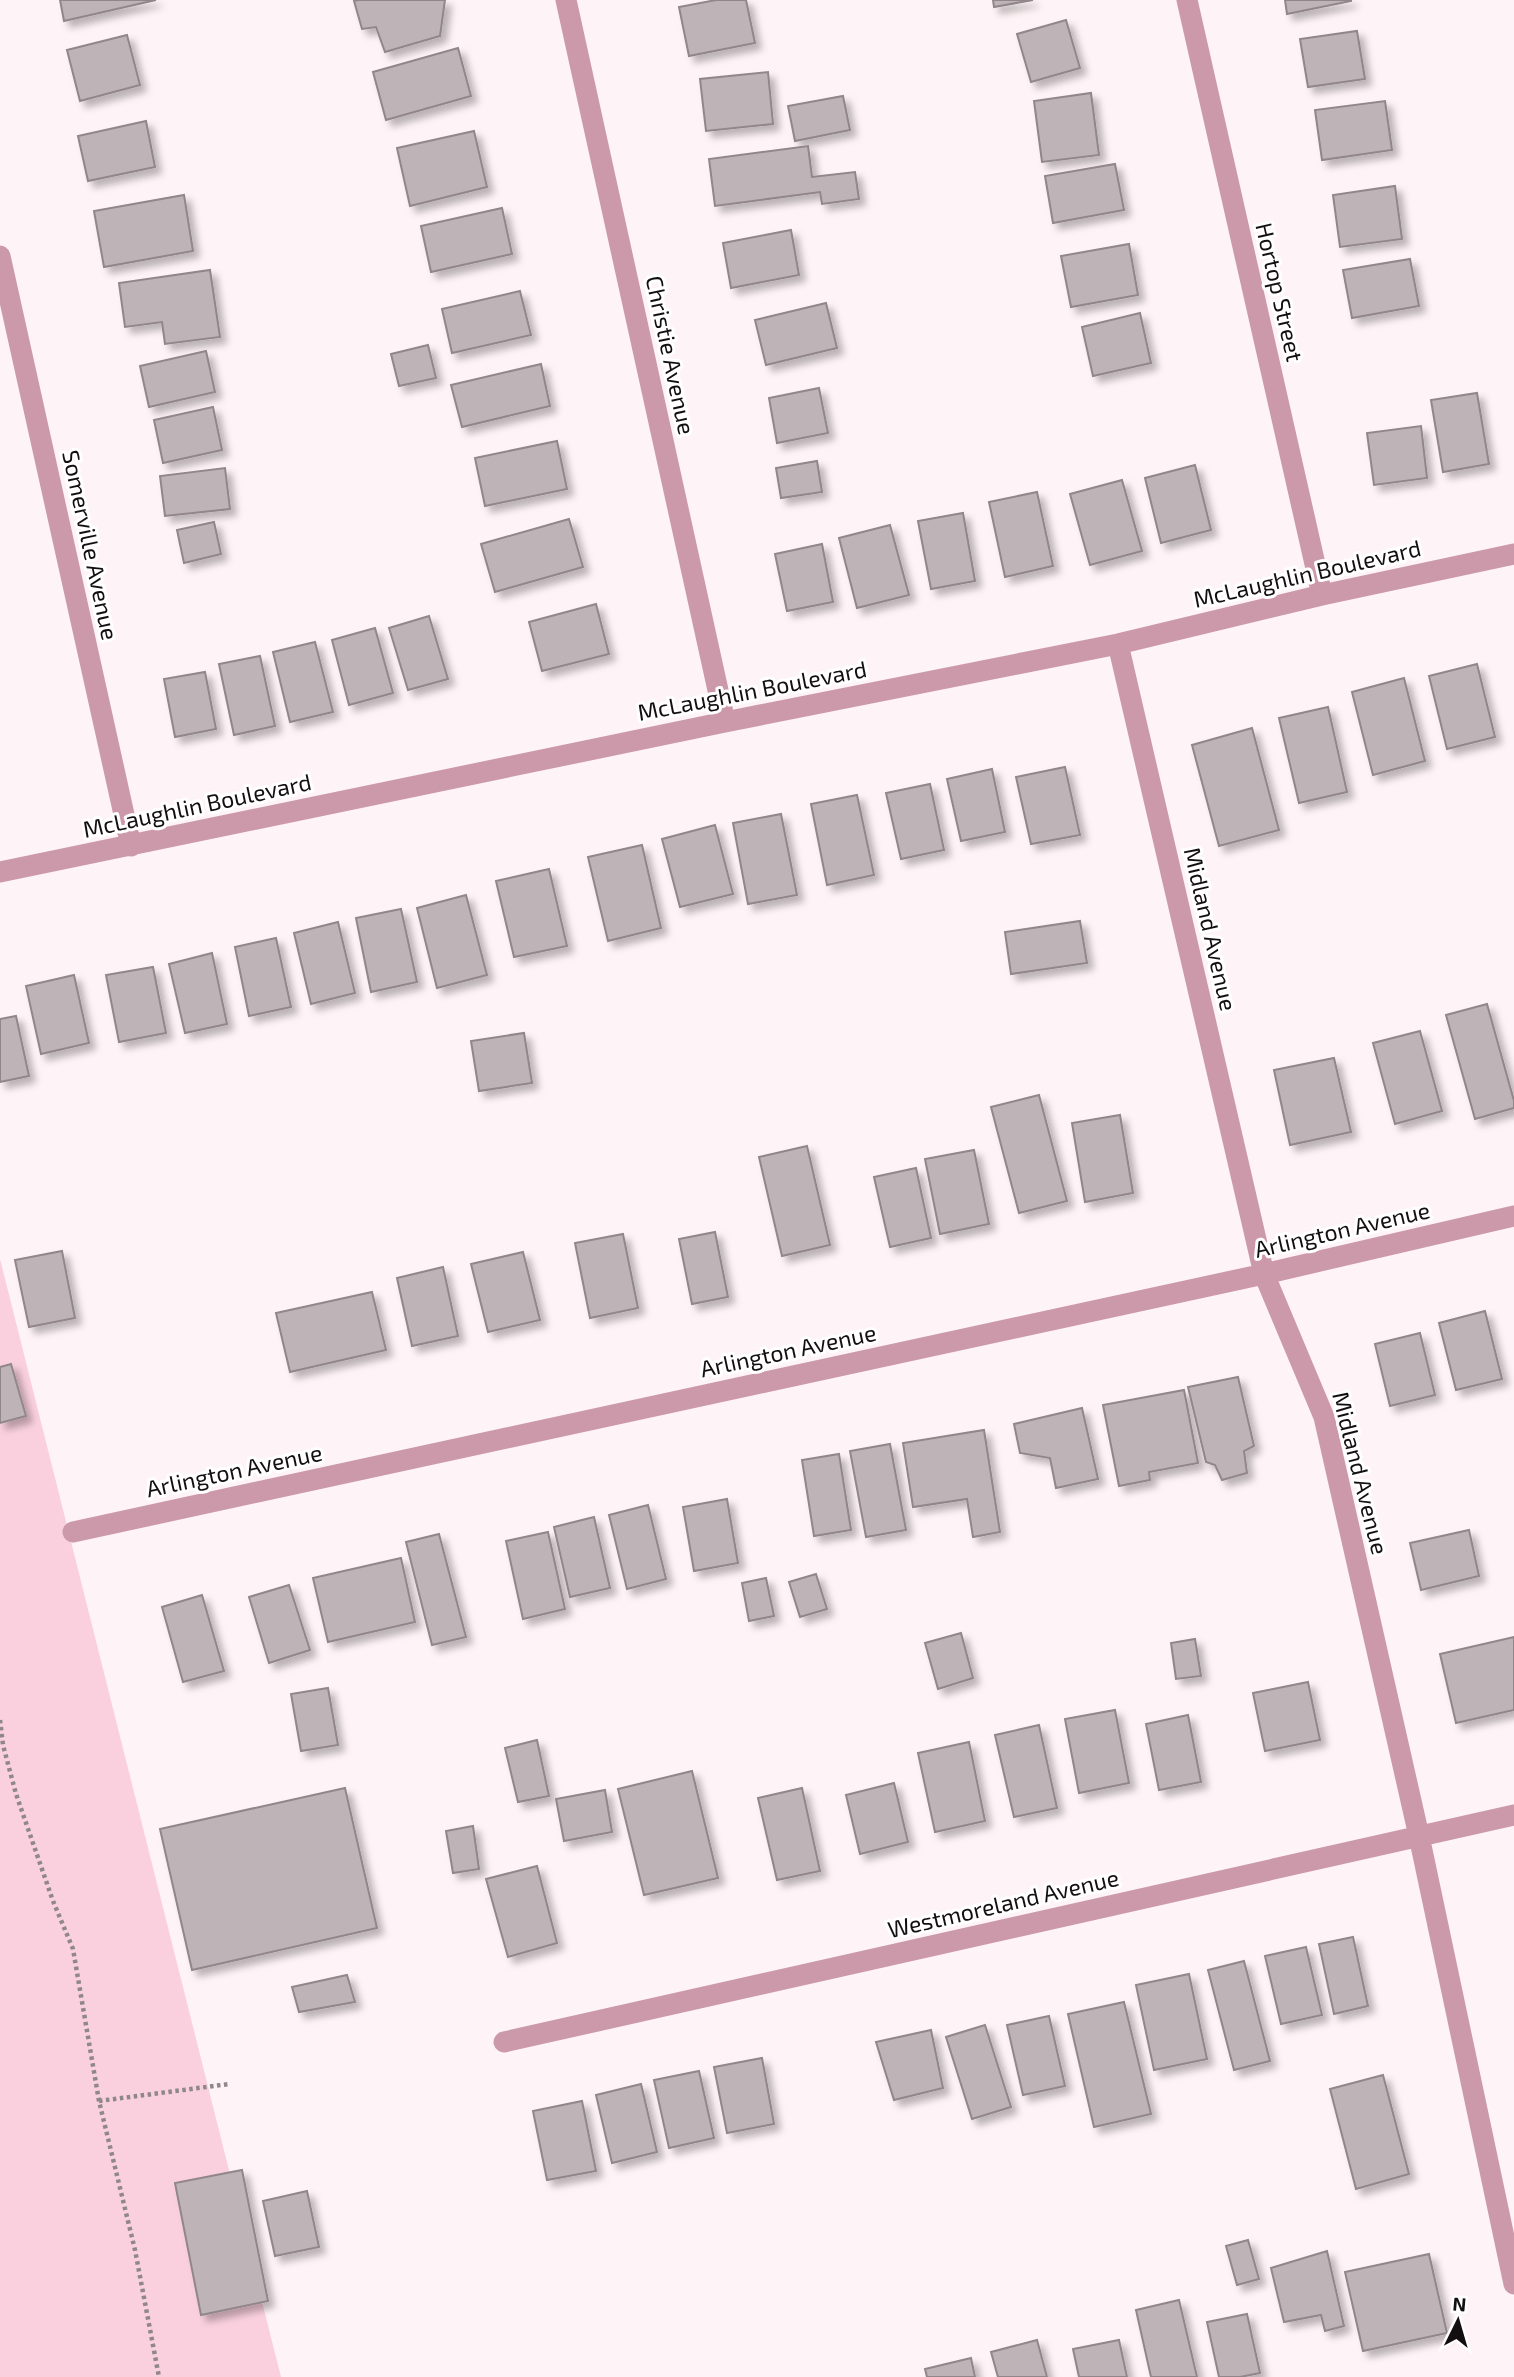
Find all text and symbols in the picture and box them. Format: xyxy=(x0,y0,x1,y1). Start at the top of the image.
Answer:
street label: Hortop Street xyxy=(1250,220,1310,364)
street label: Christie Avenue xyxy=(641,273,701,437)
street label: Somerville Avenue xyxy=(57,448,125,642)
street label: McLaughlin Boulevard xyxy=(1191,533,1423,613)
street label: McLaughlin Boulevard xyxy=(635,654,869,726)
street label: McLaughlin Boulevard xyxy=(80,767,314,843)
street label: Midland Avenue xyxy=(1179,845,1243,1013)
street label: Arlington Avenue xyxy=(1252,1195,1432,1263)
street label: Arlington Avenue xyxy=(697,1318,879,1382)
street label: Midland Avenue xyxy=(1327,1389,1395,1557)
street label: Arlington Avenue xyxy=(143,1438,325,1502)
street label: Westmoreland Avenue xyxy=(885,1863,1121,1943)
north arrow xyxy=(1423,2286,1493,2356)
text: N xyxy=(1452,2292,1467,2316)

